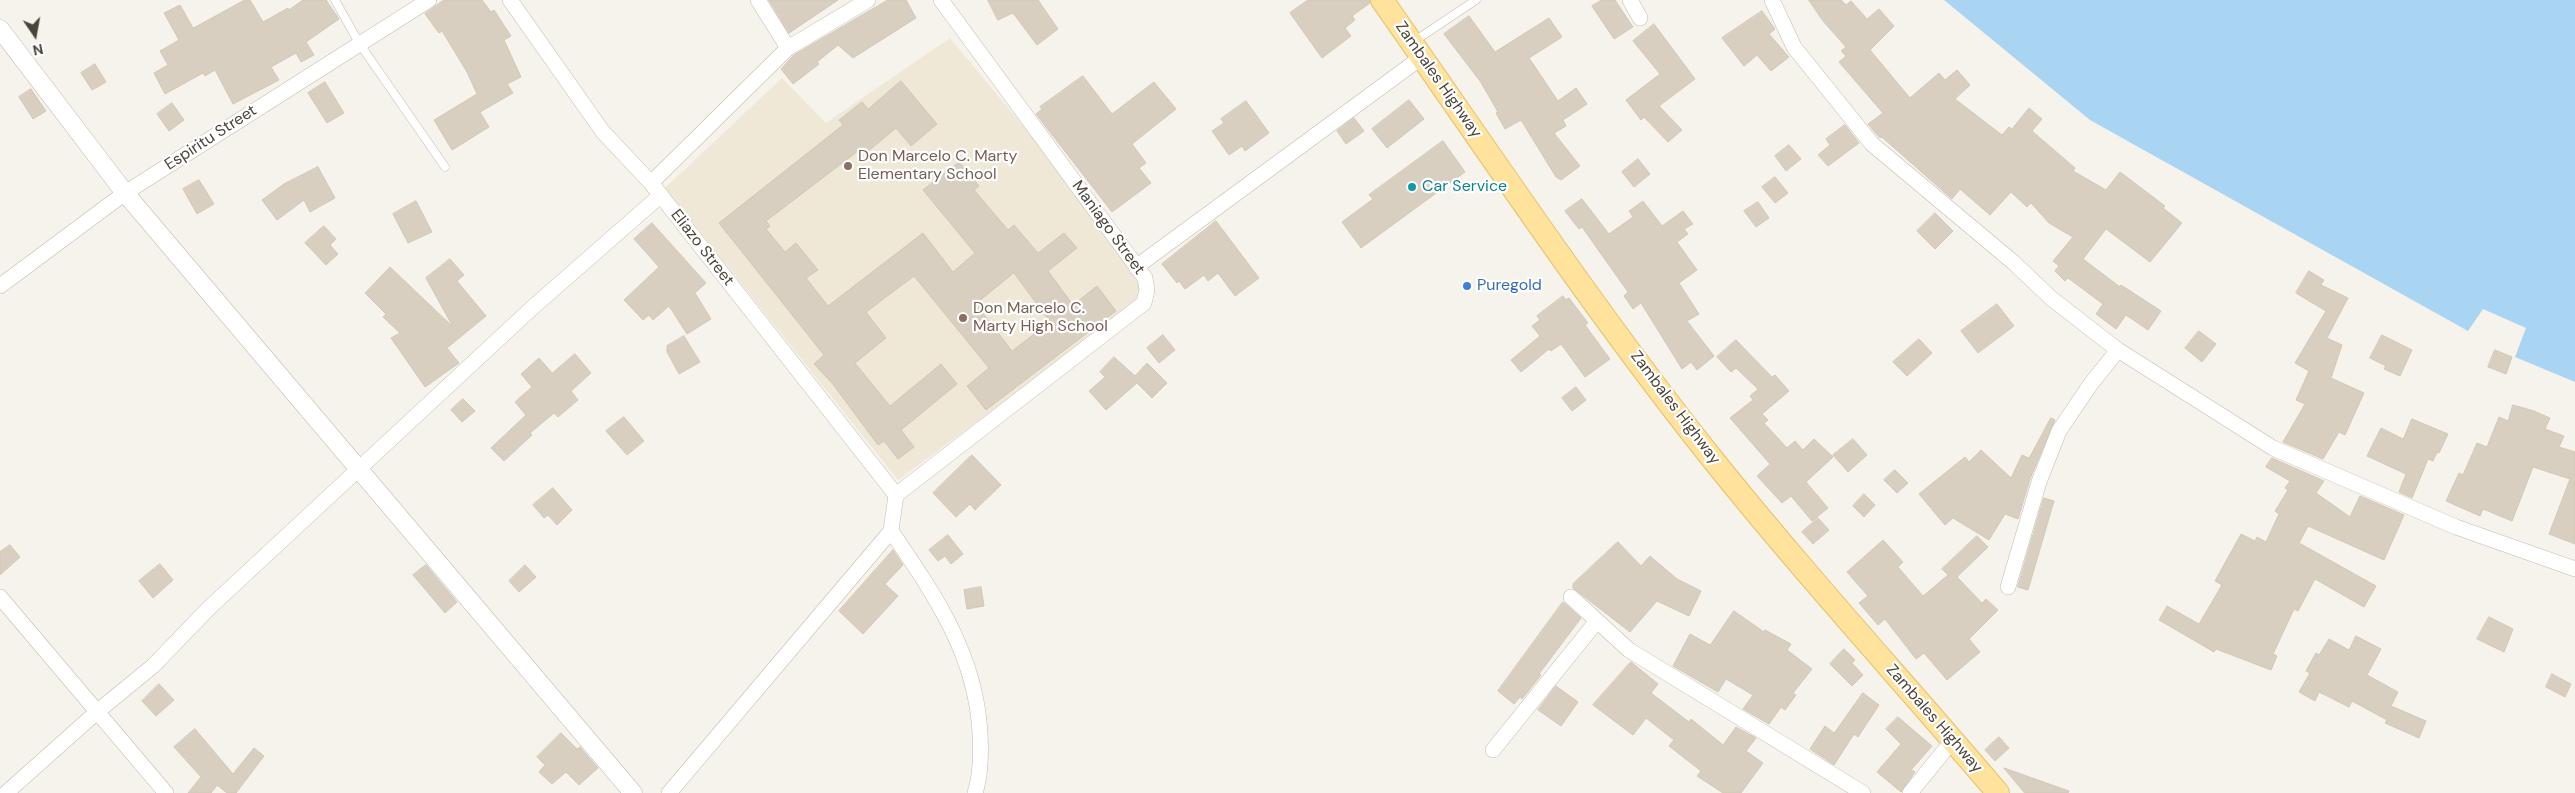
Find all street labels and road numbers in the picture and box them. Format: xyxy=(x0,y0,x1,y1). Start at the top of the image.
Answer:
street label: Zambales Highway xyxy=(1391,18,1485,142)
street label: Espiritu Street xyxy=(161,101,261,175)
street label: Maniago Street xyxy=(1067,177,1149,279)
street label: Eliazo Street xyxy=(666,206,738,290)
street label: Zambales Highway xyxy=(1626,347,1724,469)
street label: Zambales Highway xyxy=(1882,661,1986,777)

